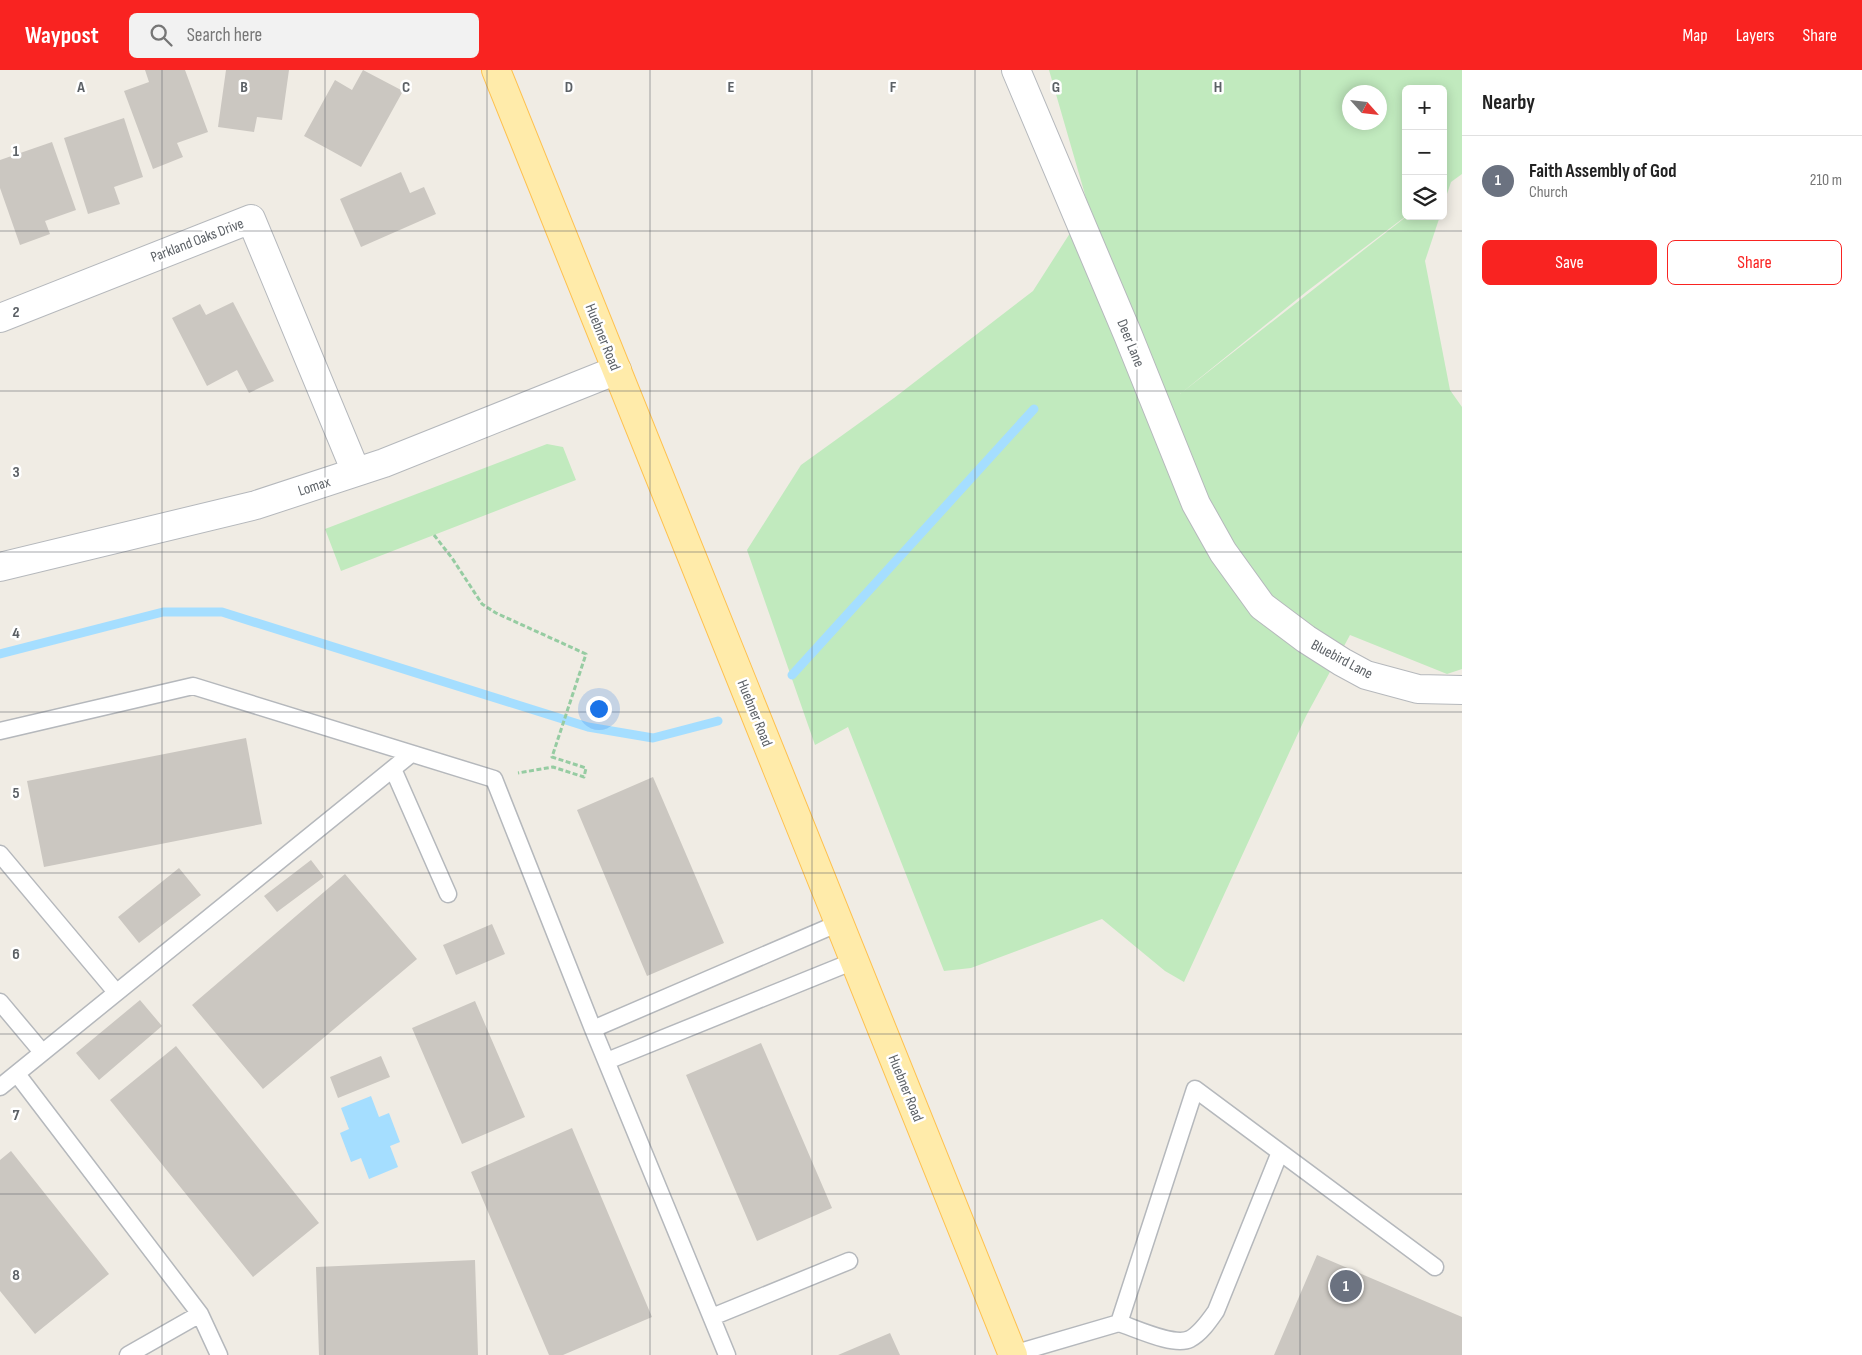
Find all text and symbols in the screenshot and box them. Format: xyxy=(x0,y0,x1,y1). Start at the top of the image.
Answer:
search box xyxy=(129,13,479,58)
text: Waypost xyxy=(25,21,99,50)
icon: search xyxy=(147,21,175,49)
text: Search here xyxy=(187,24,262,47)
text: Map xyxy=(1683,25,1708,46)
text: Layers xyxy=(1736,25,1775,46)
text: Share xyxy=(1803,25,1837,46)
text: A xyxy=(76,78,85,97)
text: B xyxy=(240,78,248,97)
text: C xyxy=(402,78,410,97)
text: D xyxy=(565,78,573,97)
text: E xyxy=(728,78,735,97)
text: F xyxy=(890,78,897,97)
text: G xyxy=(1052,78,1060,97)
text: H xyxy=(1214,78,1222,97)
north arrow xyxy=(1342,85,1387,130)
map controls xyxy=(1402,85,1447,220)
button: + xyxy=(1402,85,1447,130)
text: Nearby xyxy=(1482,90,1535,115)
button: − xyxy=(1402,130,1447,175)
text: 1 xyxy=(13,142,20,161)
text: Faith Assembly of God xyxy=(1529,160,1677,183)
text: 1 xyxy=(1495,171,1501,190)
text: 210 m xyxy=(1810,171,1842,190)
button: layers xyxy=(1402,175,1447,220)
text: Church xyxy=(1529,183,1568,202)
street label: Parkland Oaks Drive xyxy=(148,214,246,267)
button: Save xyxy=(1482,240,1657,285)
button: Share xyxy=(1667,240,1842,285)
street label: Huebner Road xyxy=(581,301,625,373)
text: 2 xyxy=(12,303,20,322)
street label: Deer Lane xyxy=(1112,316,1149,370)
text: 3 xyxy=(12,463,20,482)
street label: Lomax xyxy=(296,472,333,501)
text: 4 xyxy=(12,624,20,643)
street label: Bluebird Lane xyxy=(1308,635,1376,684)
street label: Huebner Road xyxy=(733,677,777,749)
your location xyxy=(586,696,612,722)
text: 5 xyxy=(12,784,20,803)
text: 6 xyxy=(12,945,20,964)
street label: Huebner Road xyxy=(884,1052,928,1124)
text: 7 xyxy=(13,1106,20,1125)
text: 8 xyxy=(12,1266,20,1285)
pin: 1 xyxy=(1330,1267,1362,1305)

